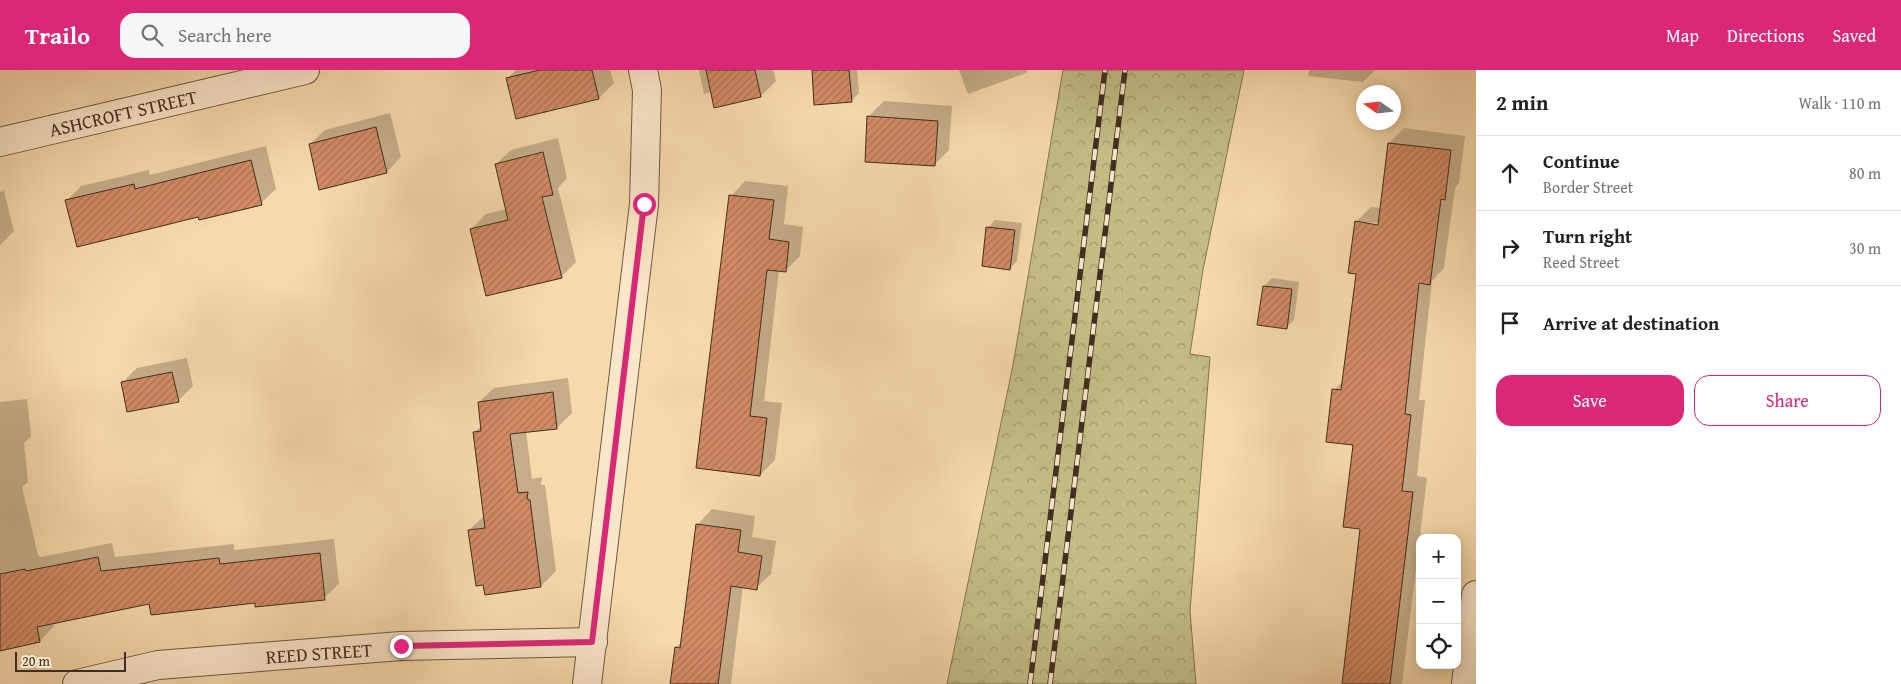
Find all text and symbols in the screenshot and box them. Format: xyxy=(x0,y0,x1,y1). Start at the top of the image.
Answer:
search box xyxy=(120,13,470,58)
text: Trailo xyxy=(25,18,90,53)
icon: search xyxy=(138,21,166,49)
text: Search here xyxy=(178,21,272,49)
text: Map xyxy=(1666,22,1699,49)
text: Directions xyxy=(1727,22,1804,49)
text: Saved xyxy=(1832,22,1876,49)
street label: ASHCROFT STREET xyxy=(46,82,200,144)
north arrow xyxy=(1356,85,1401,130)
text: 2 min xyxy=(1496,87,1548,118)
text: Walk · 110 m xyxy=(1798,91,1881,115)
text: Continue xyxy=(1543,147,1620,175)
icon: ahead xyxy=(1496,159,1524,187)
text: 80 m xyxy=(1849,161,1881,185)
text: Border Street xyxy=(1543,175,1633,199)
route start xyxy=(633,193,656,216)
text: Turn right xyxy=(1543,222,1632,250)
icon: right xyxy=(1496,234,1524,262)
text: 30 m xyxy=(1849,236,1881,260)
text: Reed Street xyxy=(1543,250,1620,274)
icon: arrive xyxy=(1496,309,1524,337)
text: Arrive at destination xyxy=(1543,309,1719,337)
button: Save xyxy=(1496,375,1684,426)
button: Share xyxy=(1694,375,1881,426)
map controls xyxy=(1416,534,1461,669)
button: + xyxy=(1416,534,1461,579)
button: − xyxy=(1416,579,1461,624)
button: locate xyxy=(1416,624,1461,669)
street label: REED STREET xyxy=(265,635,374,671)
route end xyxy=(390,635,413,658)
scale bar xyxy=(15,649,126,672)
text: 20 m xyxy=(22,651,50,671)

